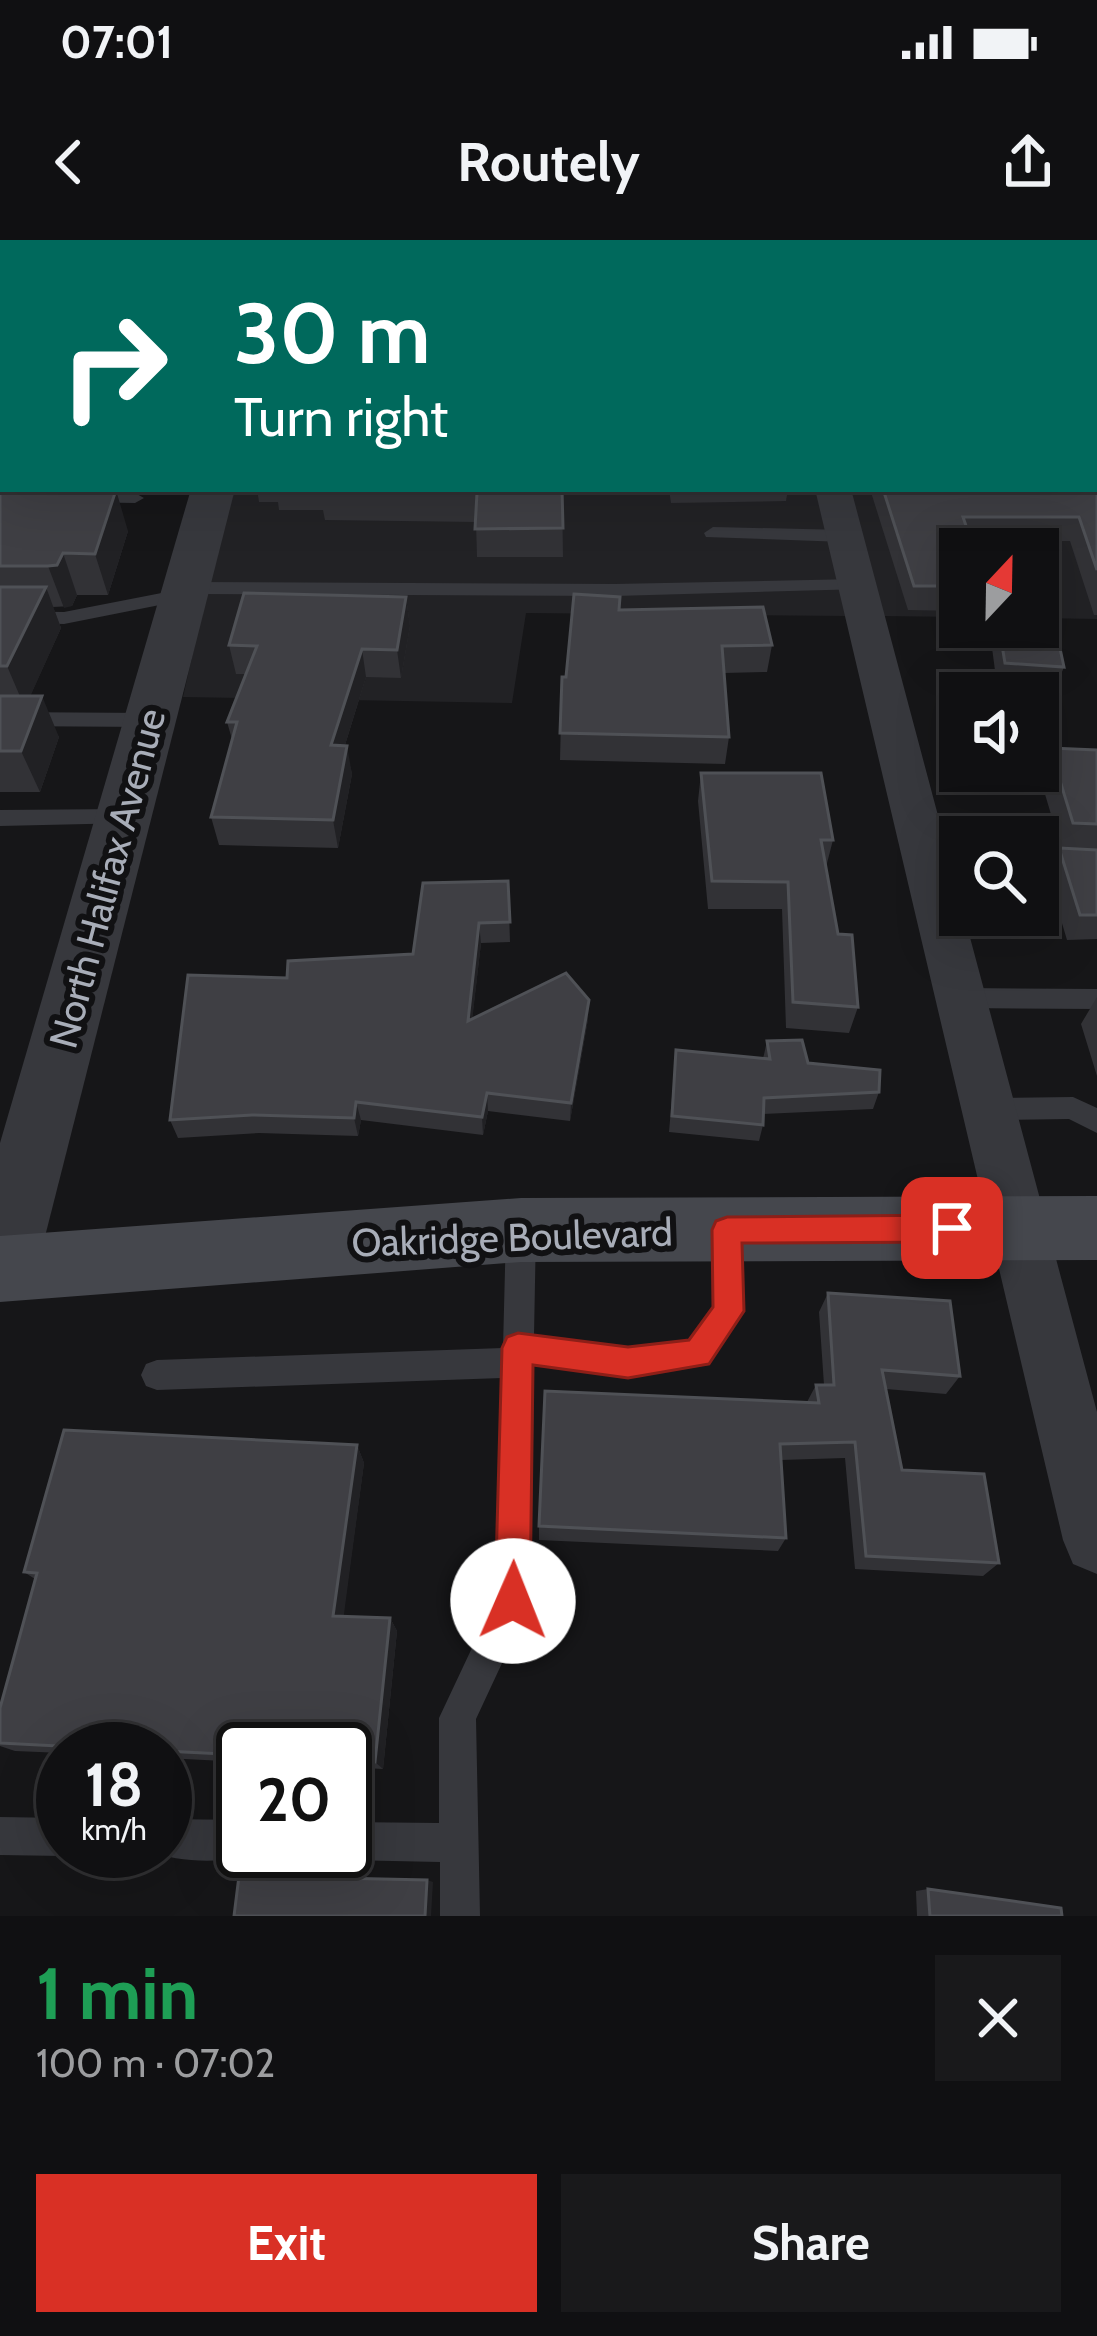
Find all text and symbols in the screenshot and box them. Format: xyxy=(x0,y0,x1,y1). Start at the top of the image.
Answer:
text: 07:01 xyxy=(60,15,173,69)
icon: back xyxy=(36,129,102,195)
text: Routely xyxy=(457,129,640,195)
icon: share xyxy=(995,129,1061,195)
text: 30 m xyxy=(234,282,430,384)
icon: right xyxy=(36,288,192,444)
text: Turn right xyxy=(234,384,448,450)
north arrow xyxy=(939,528,1059,648)
map controls xyxy=(939,528,1059,936)
button: sound xyxy=(939,672,1059,792)
street label: North Halifax Avenue xyxy=(39,703,175,1053)
button: search xyxy=(939,816,1059,936)
pin xyxy=(901,1177,1003,1279)
icon: arrive xyxy=(919,1195,985,1261)
street label: Oakridge Boulevard xyxy=(351,1207,673,1267)
position arrow xyxy=(450,1538,576,1664)
speed limit sign: 20 xyxy=(216,1722,372,1878)
text: 18 xyxy=(85,1748,143,1821)
text: km/h xyxy=(81,1811,147,1848)
text: 1 min xyxy=(36,1950,198,2037)
button: close xyxy=(935,1955,1061,2081)
text: 100 m · 07:02 xyxy=(36,2039,275,2087)
button: Exit xyxy=(36,2174,537,2312)
button: Share xyxy=(561,2174,1061,2312)

